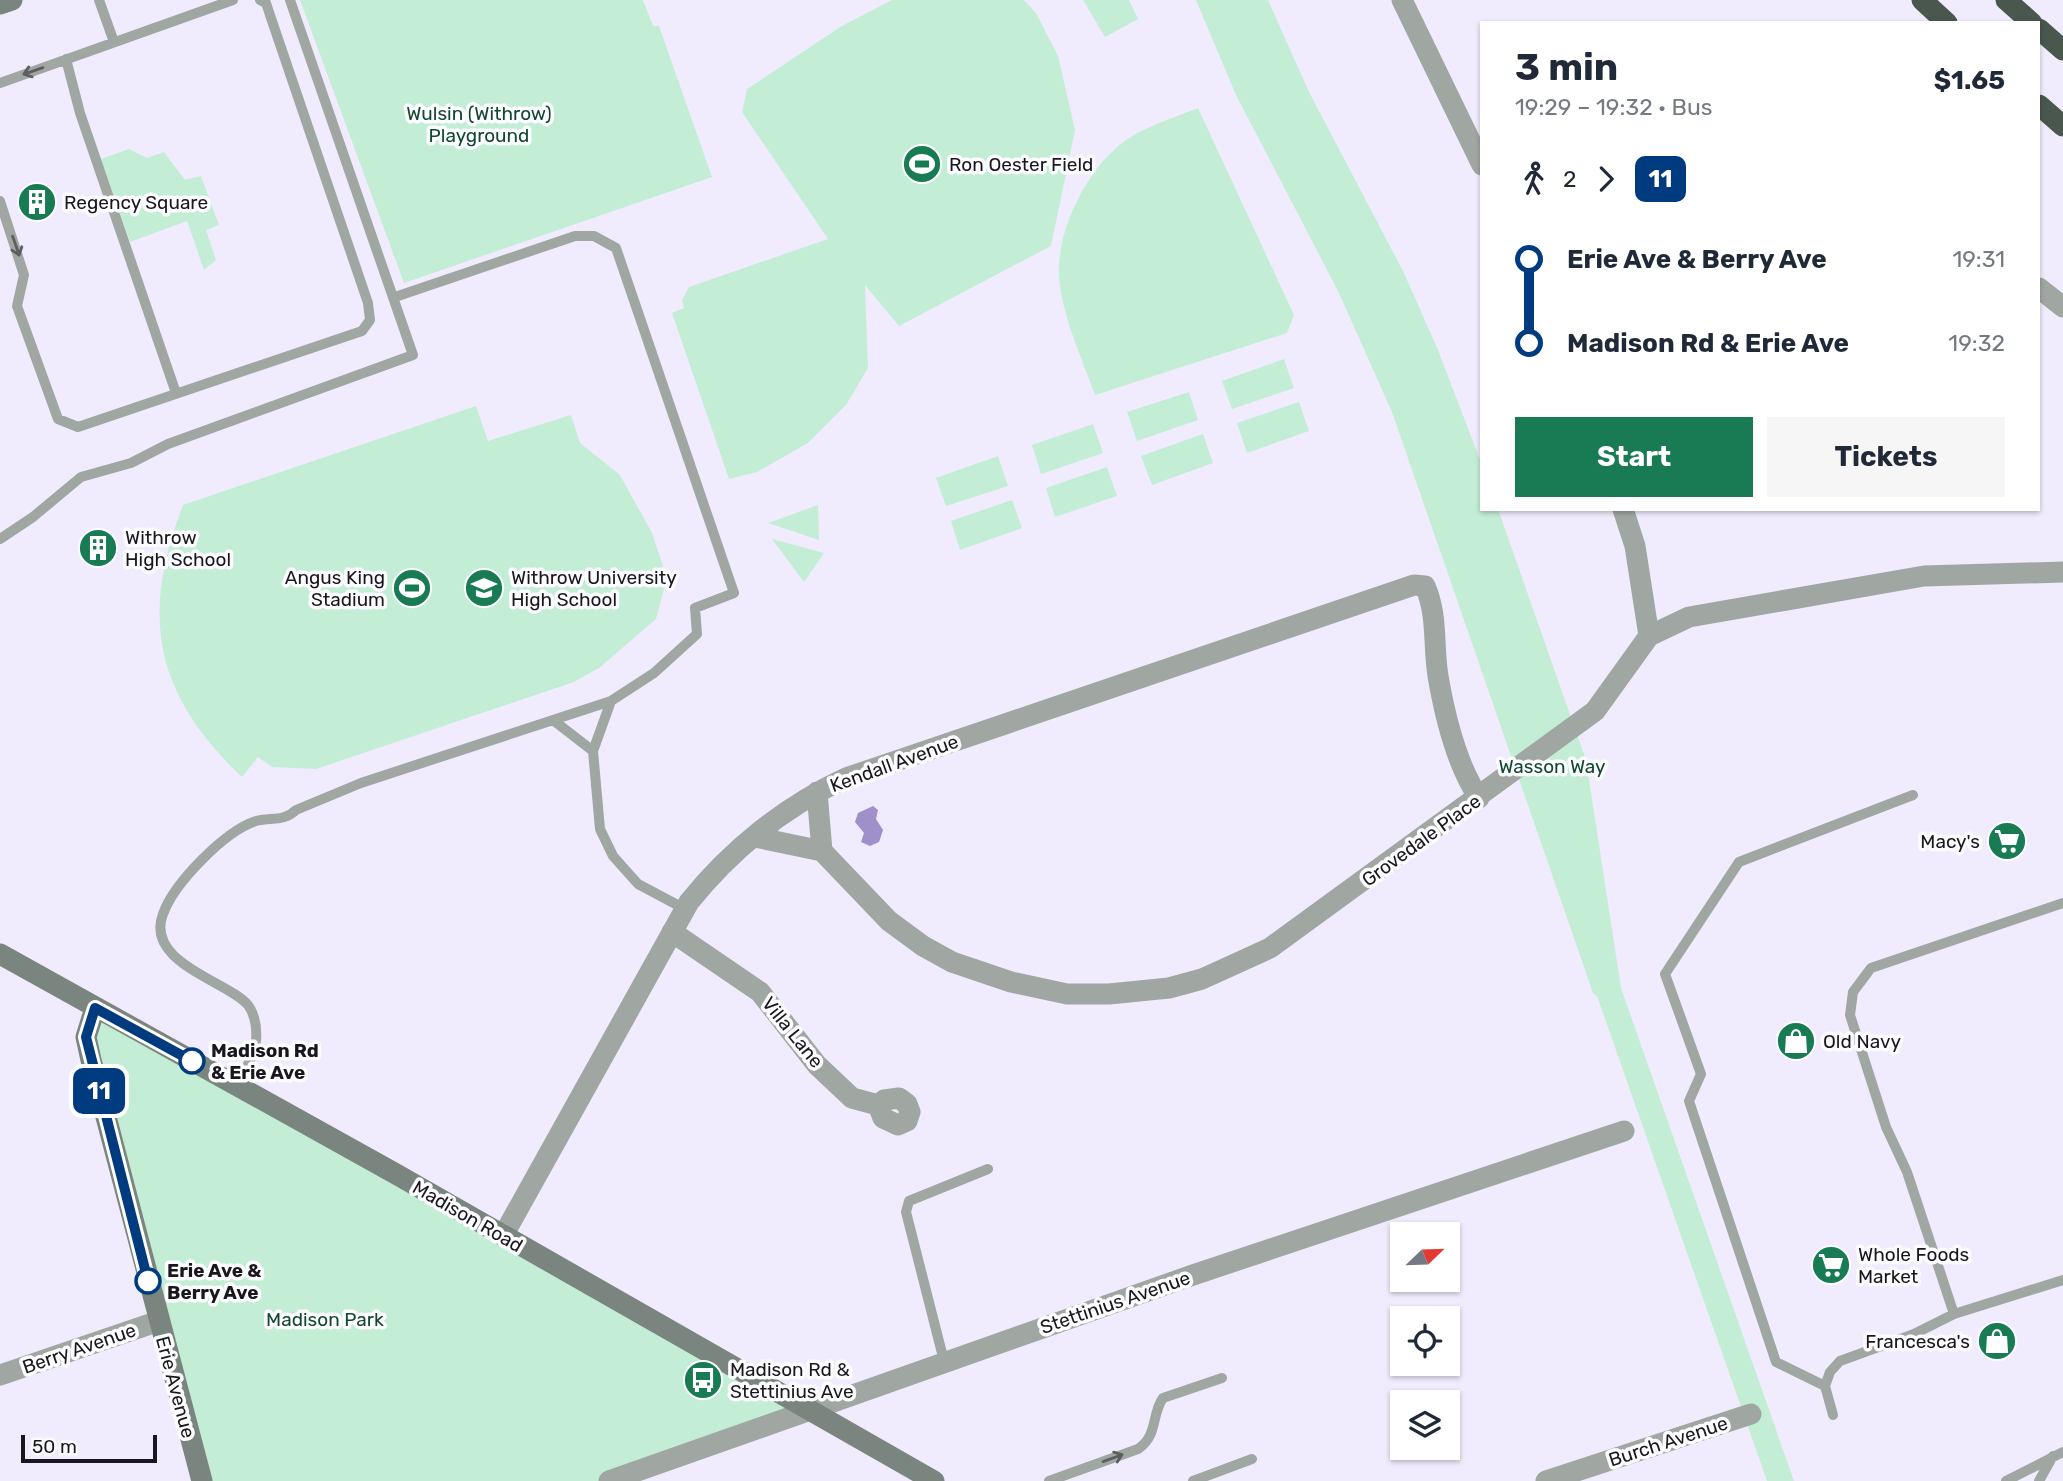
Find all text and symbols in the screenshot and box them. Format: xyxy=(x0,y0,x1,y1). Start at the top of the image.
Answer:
text: 3 min xyxy=(1515,44,1618,90)
one-way arrow xyxy=(22,65,44,78)
text: $1.65 xyxy=(1934,65,2005,96)
text: 19:29 – 19:32 · Bus xyxy=(1515,93,1712,121)
park label: Wulsin (Withrow) Playground xyxy=(406,102,552,147)
sports icon: Ron Oester Field xyxy=(901,143,943,185)
place label: Ron Oester Field xyxy=(949,153,1093,176)
icon: walk xyxy=(1515,160,1553,198)
icon: forward xyxy=(1587,160,1625,198)
text: 2 xyxy=(1563,165,1577,193)
text: 11 xyxy=(1649,165,1672,193)
building icon: Regency Square xyxy=(16,181,58,223)
place label: Regency Square xyxy=(64,191,208,214)
one-way arrow xyxy=(11,235,23,257)
text: Erie Ave & Berry Ave xyxy=(1567,244,1827,275)
text: 19:31 xyxy=(1952,245,2005,273)
text: Madison Rd & Erie Ave xyxy=(1567,328,1849,359)
text: 19:32 xyxy=(1948,329,2005,357)
button: Start xyxy=(1515,417,1753,497)
button: Tickets xyxy=(1767,417,2005,497)
place label: Withrow High School xyxy=(125,526,231,571)
building icon: Withrow High School xyxy=(77,527,119,569)
place label: Angus King Stadium xyxy=(285,566,385,611)
place label: Withrow University High School xyxy=(511,566,677,611)
sports icon: Angus King Stadium xyxy=(391,567,433,609)
school or university icon: Withrow University High School xyxy=(463,567,505,609)
street label: Kendall Avenue xyxy=(827,730,961,797)
park label: Wasson Way xyxy=(1499,755,1606,778)
street label: Grovedale Place xyxy=(1357,790,1485,891)
supermarket icon: Macy's xyxy=(1986,820,2028,862)
place label: Macy's xyxy=(1920,830,1980,853)
street label: Villa Lane xyxy=(757,992,828,1072)
shop icon: Old Navy xyxy=(1775,1020,1817,1062)
place label: Old Navy xyxy=(1823,1030,1901,1053)
place label: Madison Rd & Erie Ave xyxy=(211,1039,319,1084)
marker: Madison Rd & Erie Ave xyxy=(179,1048,205,1074)
line badge: 11 xyxy=(68,1068,130,1114)
text: 11 xyxy=(87,1077,111,1105)
street label: Madison Road xyxy=(409,1176,527,1257)
north arrow xyxy=(1390,1222,1460,1292)
map controls xyxy=(1390,1222,1460,1460)
place label: Whole Foods Market xyxy=(1858,1243,1969,1288)
supermarket icon: Whole Foods Market xyxy=(1810,1244,1852,1286)
place label: Erie Ave & Berry Ave xyxy=(167,1259,261,1304)
street label: Stettinius Avenue xyxy=(1037,1266,1193,1339)
marker: Erie Ave & Berry Ave xyxy=(135,1268,161,1294)
button: locate xyxy=(1390,1306,1460,1376)
park label: Madison Park xyxy=(266,1308,384,1331)
street label: Berry Avenue xyxy=(19,1318,139,1379)
shop icon: Francesca's xyxy=(1976,1320,2018,1362)
place label: Francesca's xyxy=(1865,1330,1970,1353)
street label: Erie Avenue xyxy=(151,1334,200,1441)
place label: Madison Rd & Stettinius Ave xyxy=(730,1358,854,1403)
bus stop icon: Madison Rd & Stettinius Ave xyxy=(682,1359,724,1401)
button: layers xyxy=(1390,1390,1460,1460)
street label: Burch Avenue xyxy=(1606,1411,1731,1472)
scale bar xyxy=(21,1432,158,1464)
text: 50 m xyxy=(32,1435,77,1458)
one-way arrow xyxy=(1102,1451,1124,1463)

